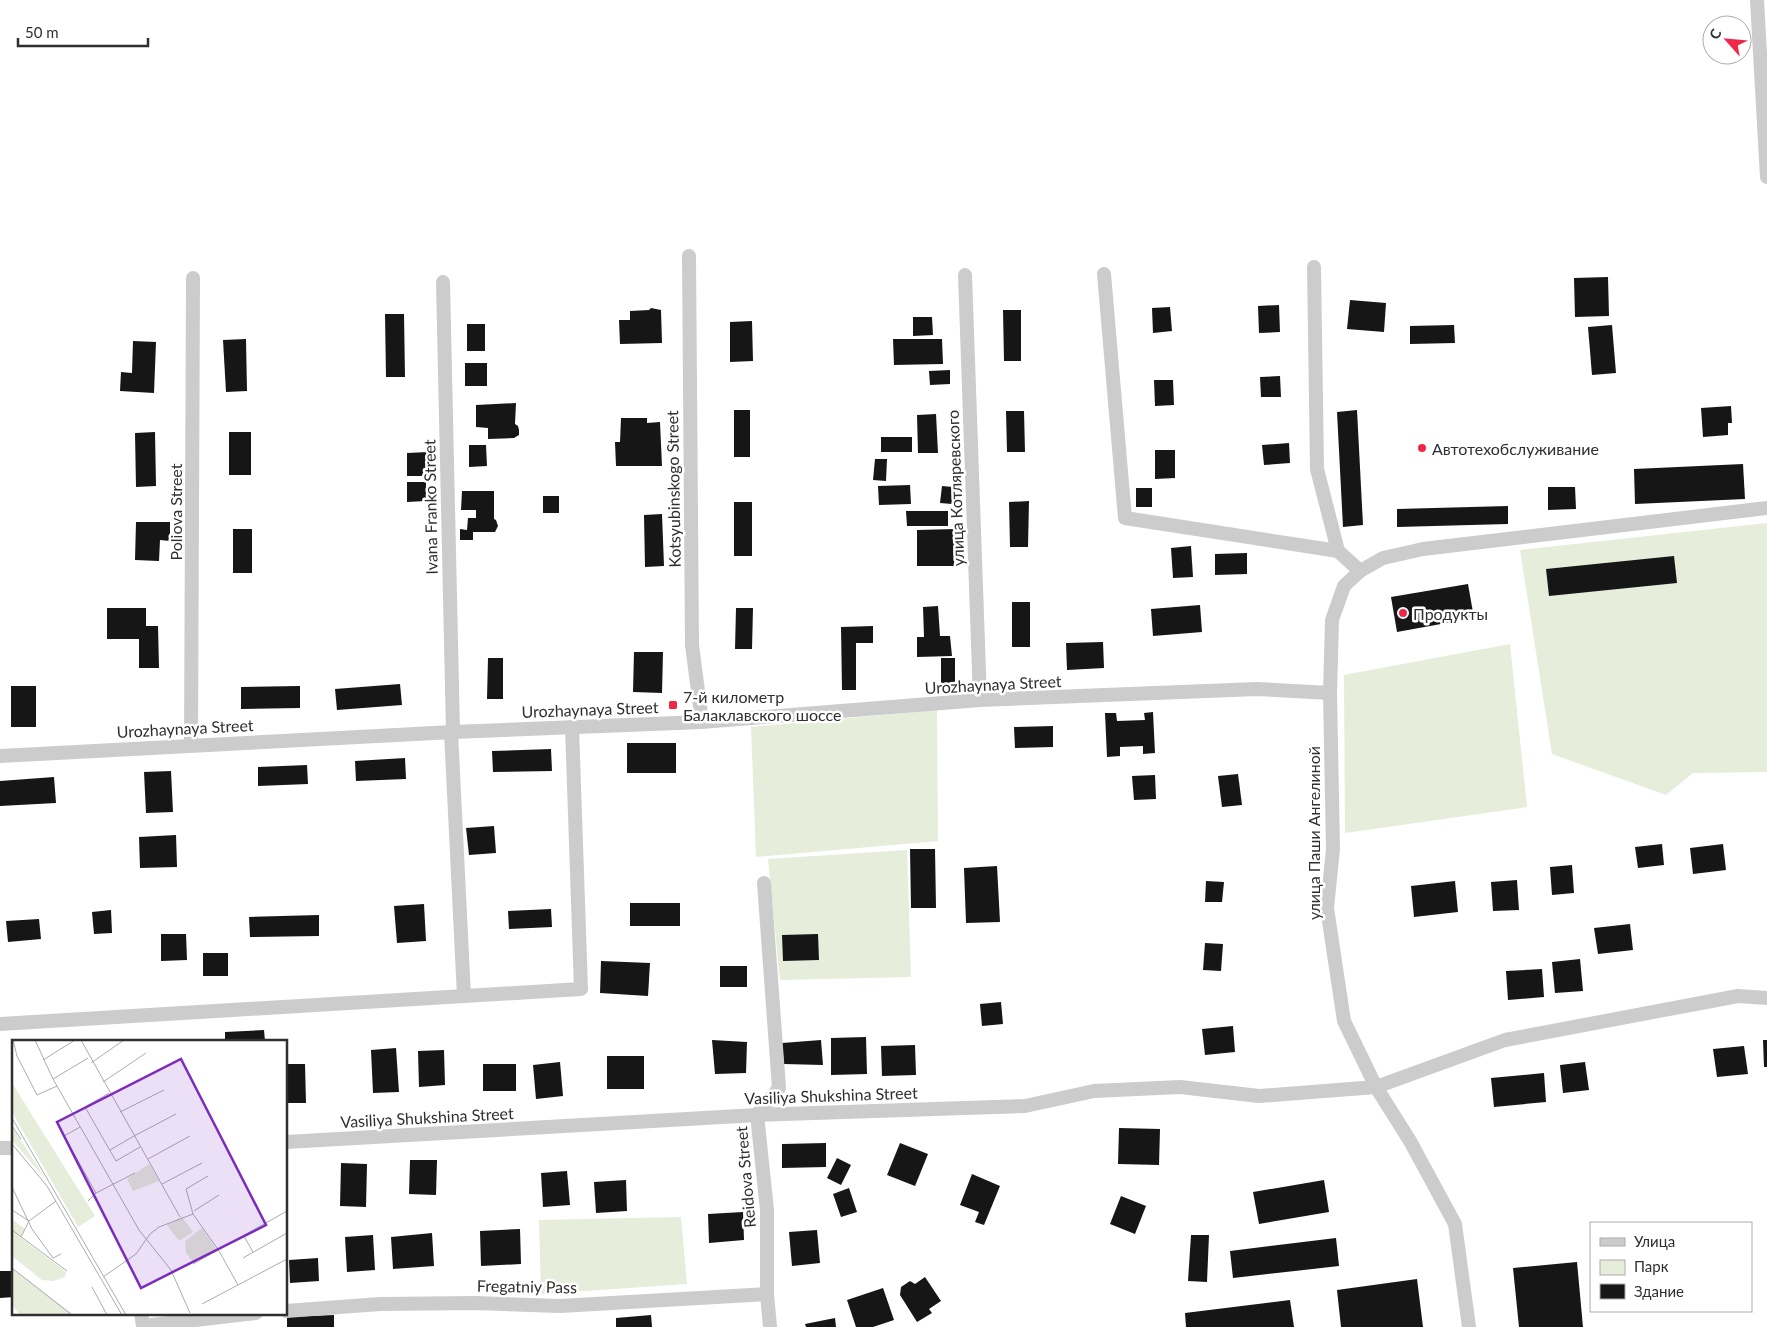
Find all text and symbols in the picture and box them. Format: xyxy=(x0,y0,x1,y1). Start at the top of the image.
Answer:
scale bar xyxy=(18,15,148,47)
north arrow xyxy=(1702,15,1752,65)
text: 50 m xyxy=(25,23,59,41)
text: С xyxy=(1705,25,1725,42)
street label: улица Котляревского xyxy=(943,409,967,567)
street label: Kotsyubinskogo Street xyxy=(662,410,684,568)
street label: Ivana Franko Street xyxy=(419,439,441,575)
place label: Автотехобслуживание xyxy=(1432,439,1599,458)
marker: Автотехобслуживание xyxy=(1416,442,1428,454)
street label: Poliova Street xyxy=(166,463,185,560)
place label: Продукты xyxy=(1413,604,1488,623)
marker: Продукты xyxy=(1397,607,1409,619)
street label: Urozhaynaya Street xyxy=(924,671,1062,697)
place label: 7-й километр Балаклавского шоссе xyxy=(683,687,841,724)
street label: Urozhaynaya Street xyxy=(521,697,659,721)
marker: 7-й километр Балаклавского шоссе xyxy=(667,699,679,711)
street label: Urozhaynaya Street xyxy=(116,715,254,741)
street label: улица Паши Ангелиной xyxy=(1304,746,1323,920)
inset map xyxy=(12,1040,288,1314)
street label: Vasiliya Shukshina Street xyxy=(744,1082,918,1108)
street label: Vasiliya Shukshina Street xyxy=(340,1103,514,1131)
street label: Reidova Street xyxy=(731,1125,759,1229)
legend xyxy=(1590,1222,1752,1312)
text: Улица xyxy=(1634,1232,1675,1250)
text: Парк xyxy=(1634,1257,1669,1275)
street label: Fregatniy Pass xyxy=(477,1276,577,1296)
text: Здание xyxy=(1634,1282,1684,1300)

